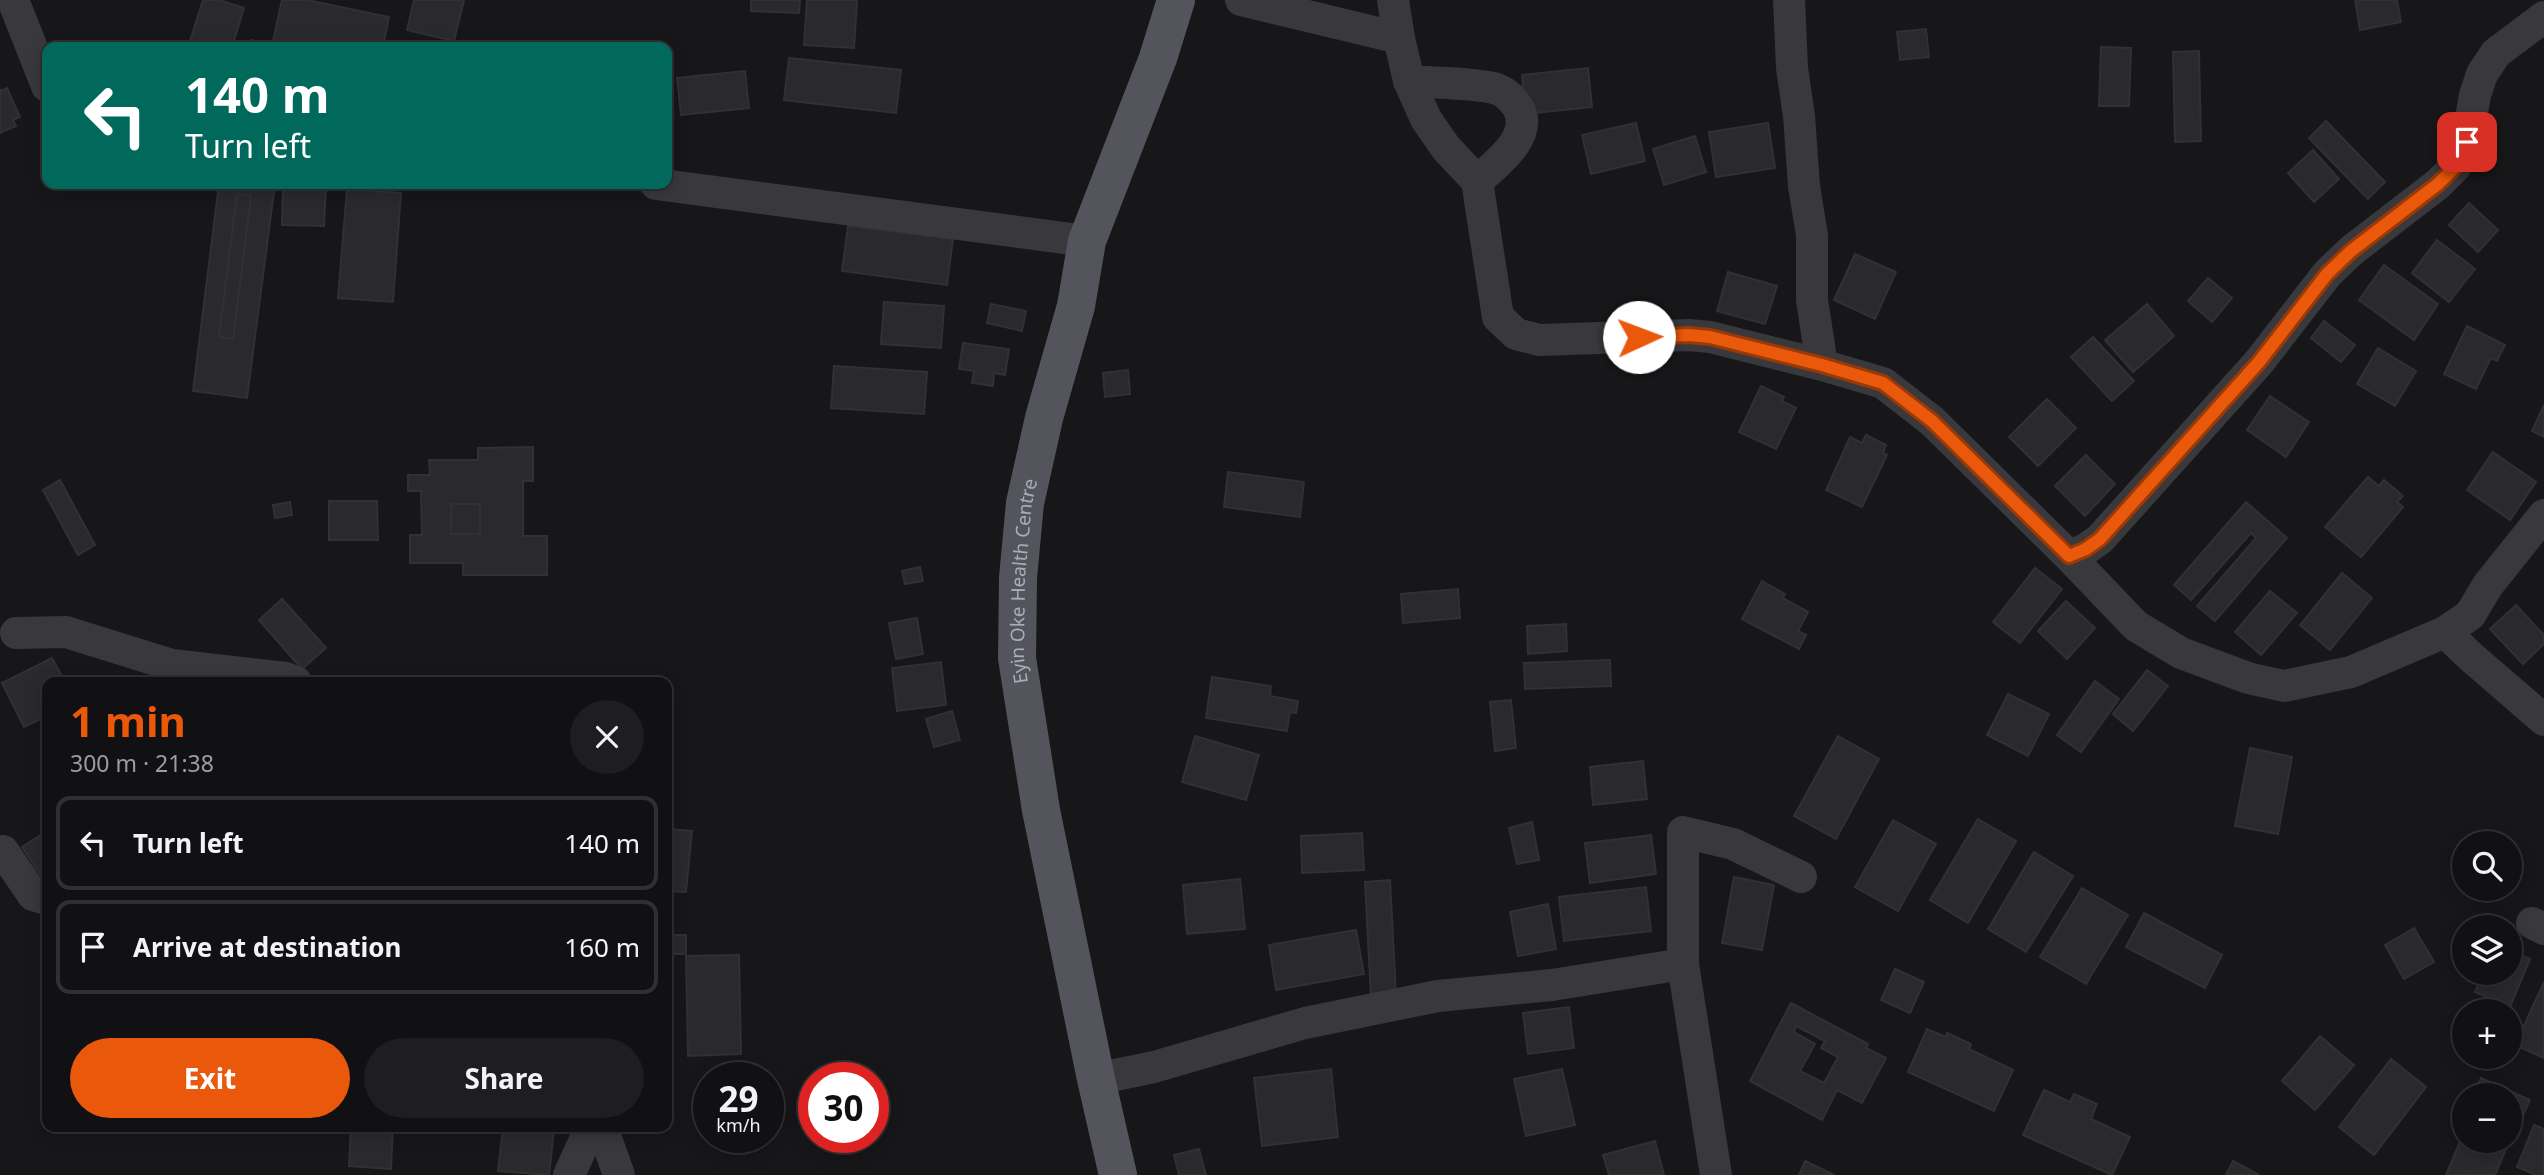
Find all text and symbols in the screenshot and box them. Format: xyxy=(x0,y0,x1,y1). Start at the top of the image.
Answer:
text: 140 m xyxy=(185,61,330,127)
icon: left xyxy=(70,70,161,161)
pin xyxy=(2437,112,2497,172)
icon: arrive xyxy=(2448,123,2486,161)
text: Turn left xyxy=(185,124,311,167)
position arrow xyxy=(1602,300,1676,374)
street label: Eyin Oke Health Centre xyxy=(1004,476,1043,686)
text: 1 min xyxy=(70,692,186,749)
button: close xyxy=(570,700,644,774)
text: 300 m · 21:38 xyxy=(70,747,214,779)
icon: left xyxy=(74,824,112,862)
text: Turn left xyxy=(133,825,244,861)
text: 140 m xyxy=(564,825,640,861)
map controls xyxy=(2452,831,2522,1153)
button: search xyxy=(2452,831,2522,901)
button: layers xyxy=(2452,915,2522,985)
icon: arrive xyxy=(74,928,112,966)
text: Arrive at destination xyxy=(133,929,402,965)
text: 160 m xyxy=(564,929,640,965)
button: + xyxy=(2452,999,2522,1069)
button: Exit xyxy=(70,1038,350,1118)
button: Share xyxy=(364,1038,644,1118)
speed limit sign: 30 xyxy=(798,1062,889,1153)
text: 29 xyxy=(718,1075,759,1122)
button: − xyxy=(2452,1083,2522,1153)
text: km/h xyxy=(716,1113,761,1137)

